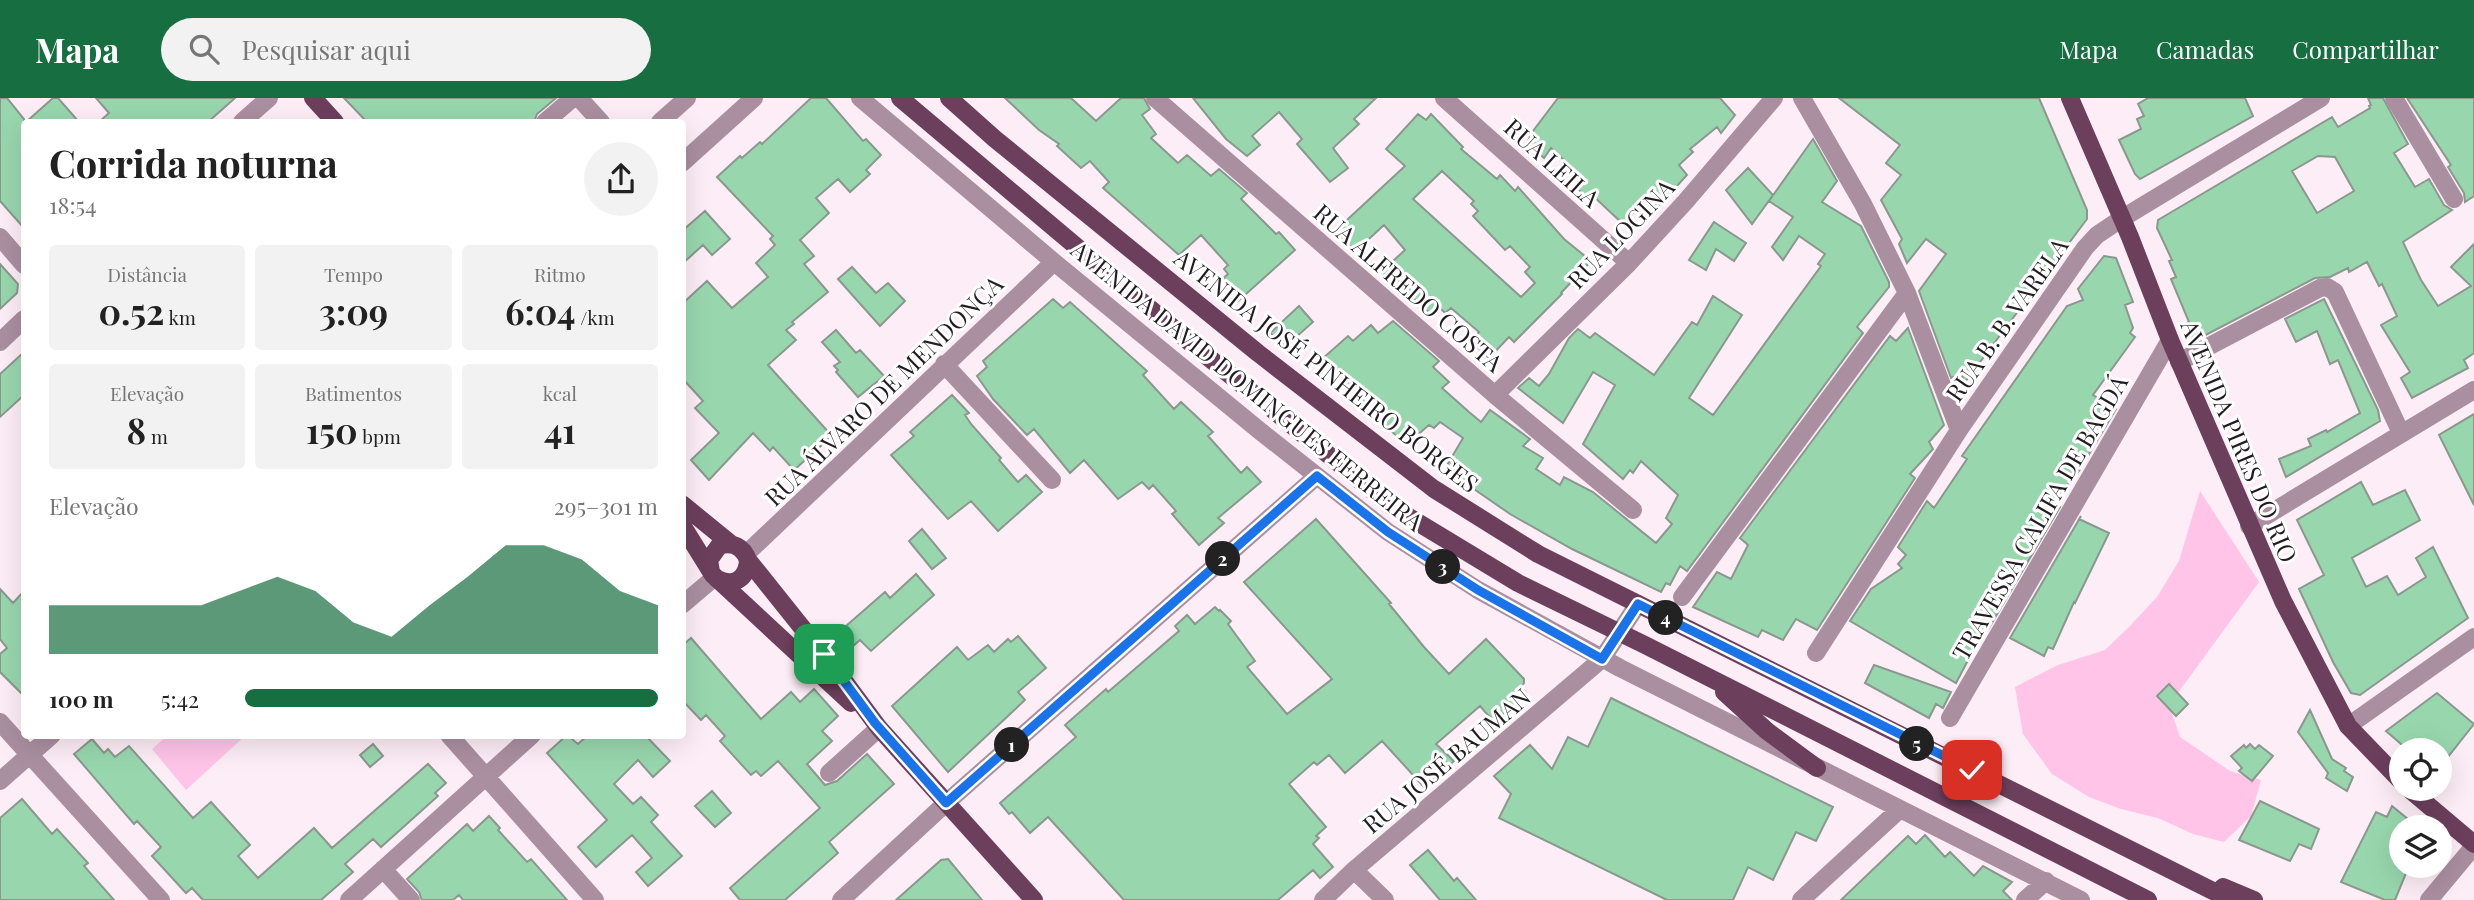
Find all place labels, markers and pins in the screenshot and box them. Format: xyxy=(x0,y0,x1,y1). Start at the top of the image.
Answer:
pin: 2 xyxy=(1206,542,1240,576)
pin: 3 xyxy=(1426,550,1460,584)
pin: 4 xyxy=(1648,601,1684,636)
pin xyxy=(794,624,854,684)
pin: 5 xyxy=(1899,726,1934,762)
pin: 1 xyxy=(995,728,1030,762)
pin xyxy=(1942,740,2002,800)

